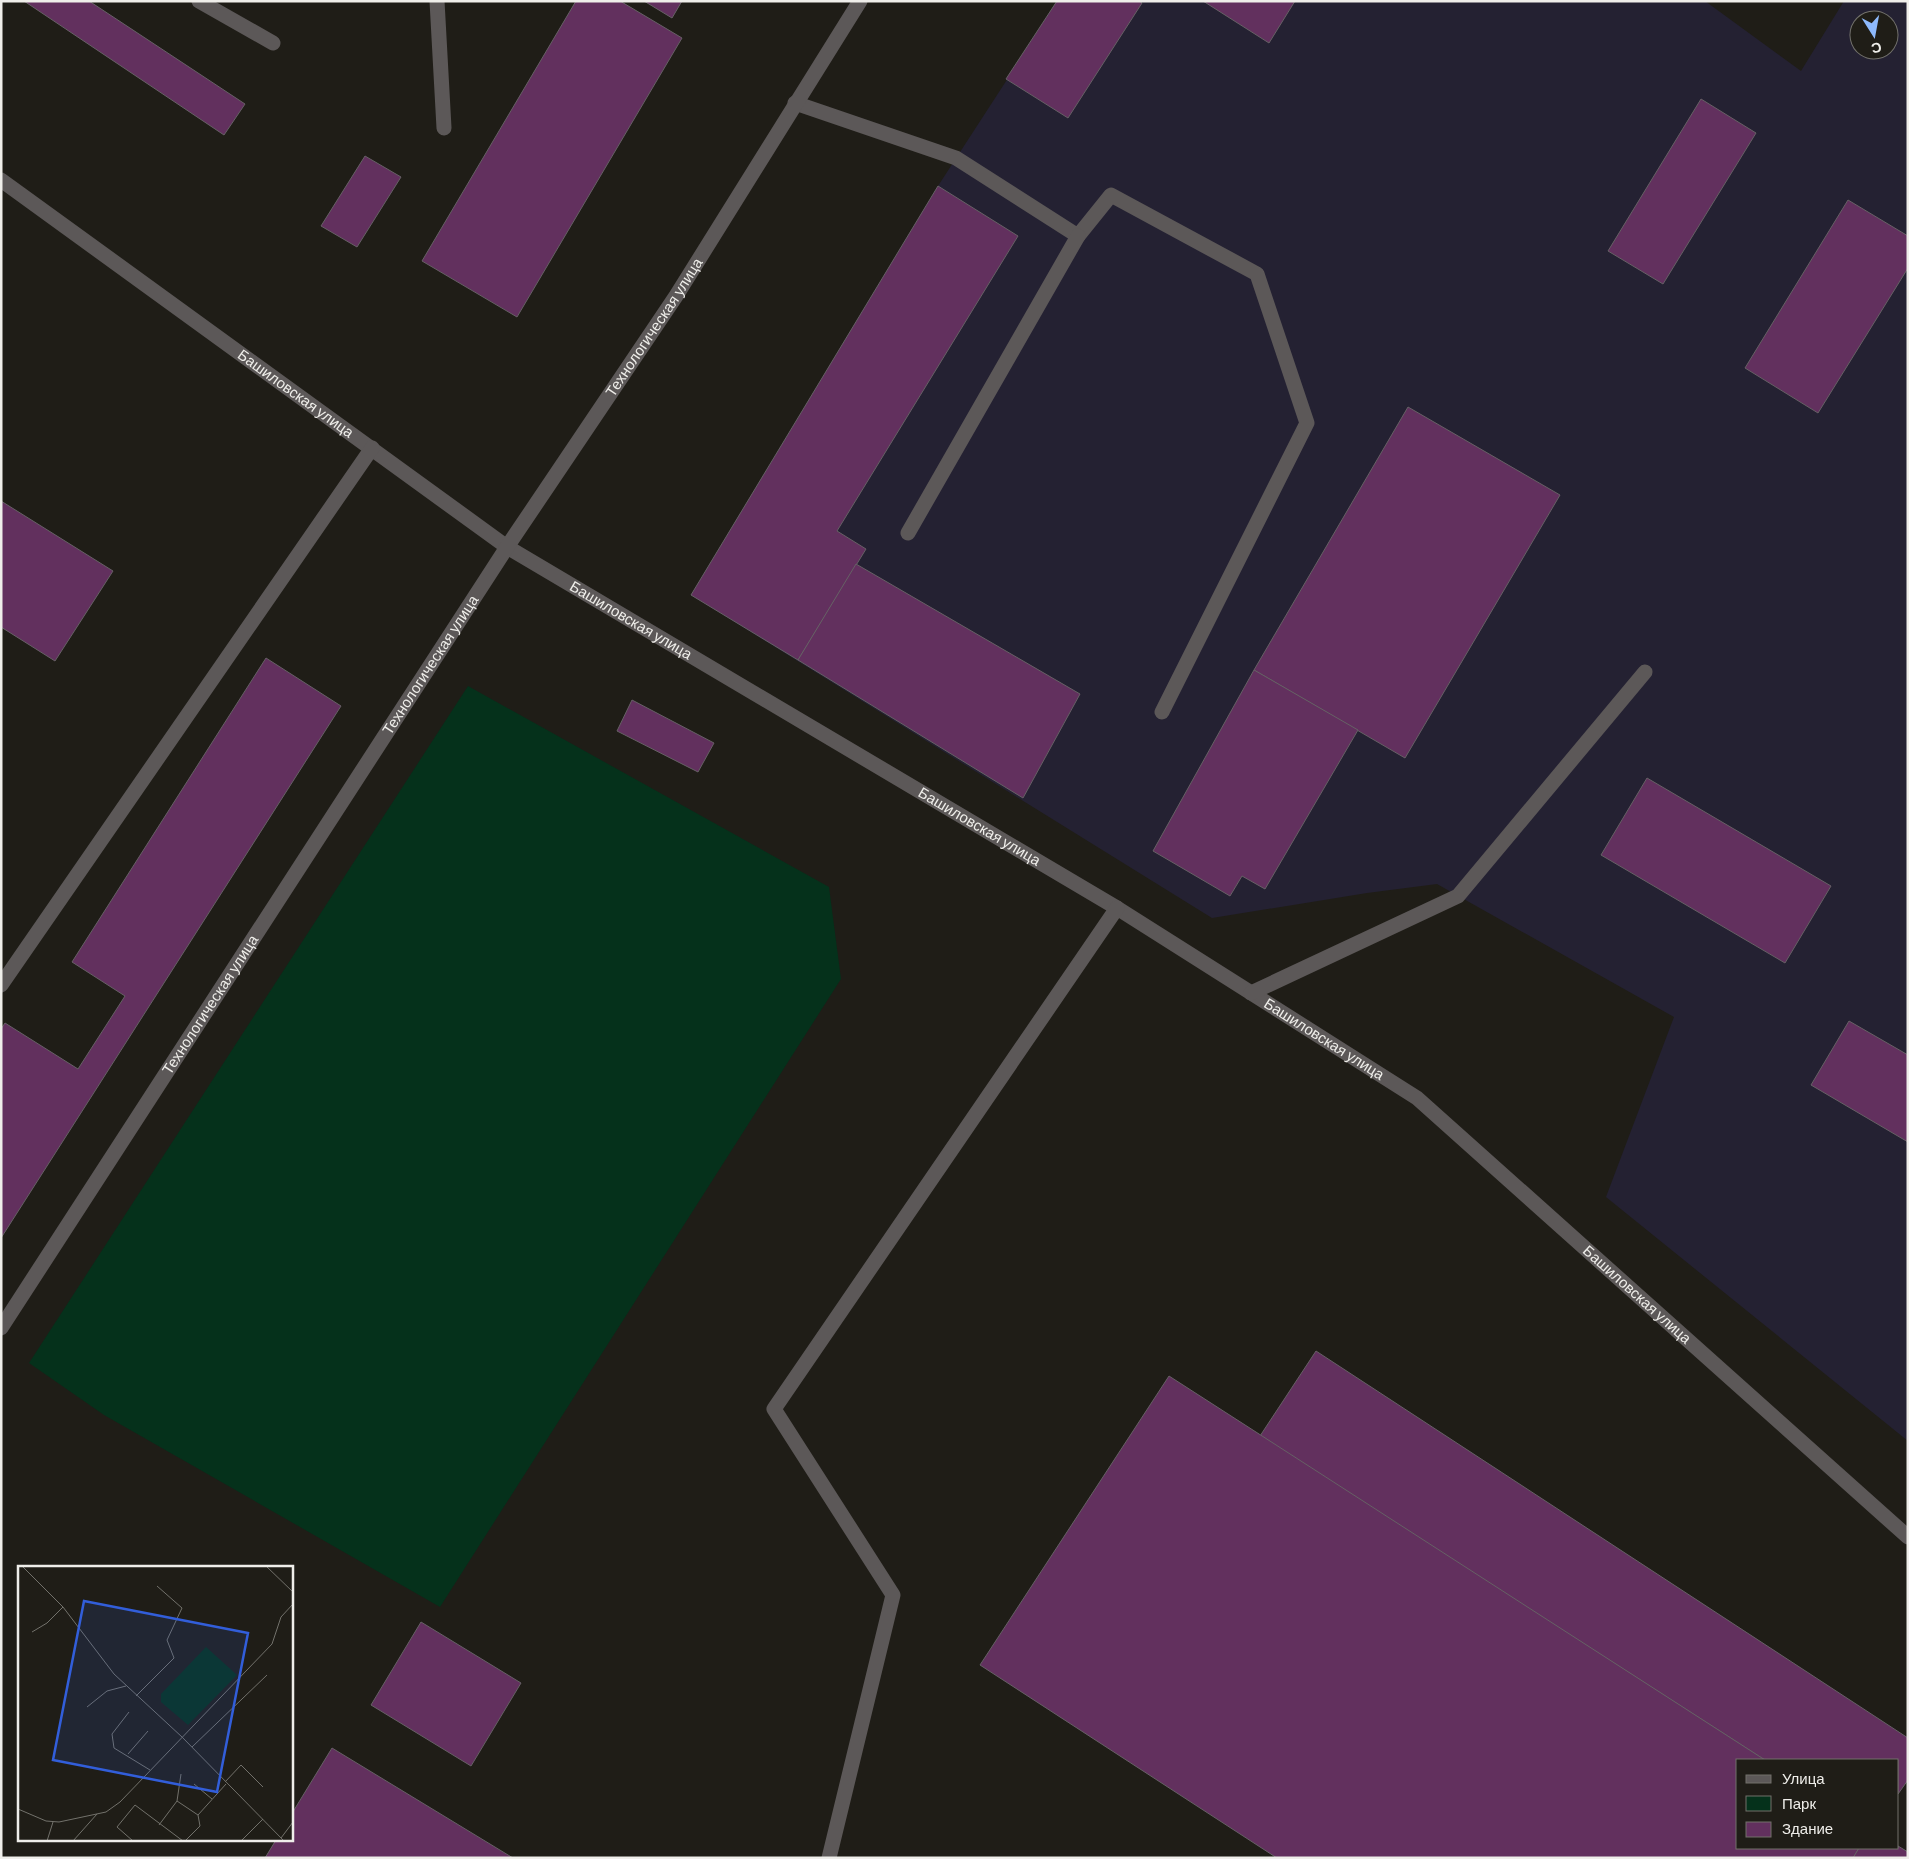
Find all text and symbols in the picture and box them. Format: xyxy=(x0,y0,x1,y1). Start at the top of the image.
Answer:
north arrow xyxy=(1849,10,1899,60)
text: С xyxy=(1870,39,1883,58)
street label: Технологическая улица xyxy=(601,254,706,400)
street label: Башиловская улица xyxy=(235,345,358,441)
street label: Башиловская улица xyxy=(567,576,696,663)
street label: Технологическая улица xyxy=(378,591,482,738)
street label: Башиловская улица xyxy=(916,783,1045,869)
street label: Технологическая улица xyxy=(158,931,262,1077)
street label: Башиловская улица xyxy=(1261,994,1389,1083)
street label: Башиловская улица xyxy=(1580,1241,1696,1347)
inset map xyxy=(18,1566,292,1842)
legend xyxy=(1736,1759,1899,1849)
text: Улица xyxy=(1782,1769,1825,1787)
text: Парк xyxy=(1782,1794,1816,1812)
text: Здание xyxy=(1782,1819,1833,1837)

